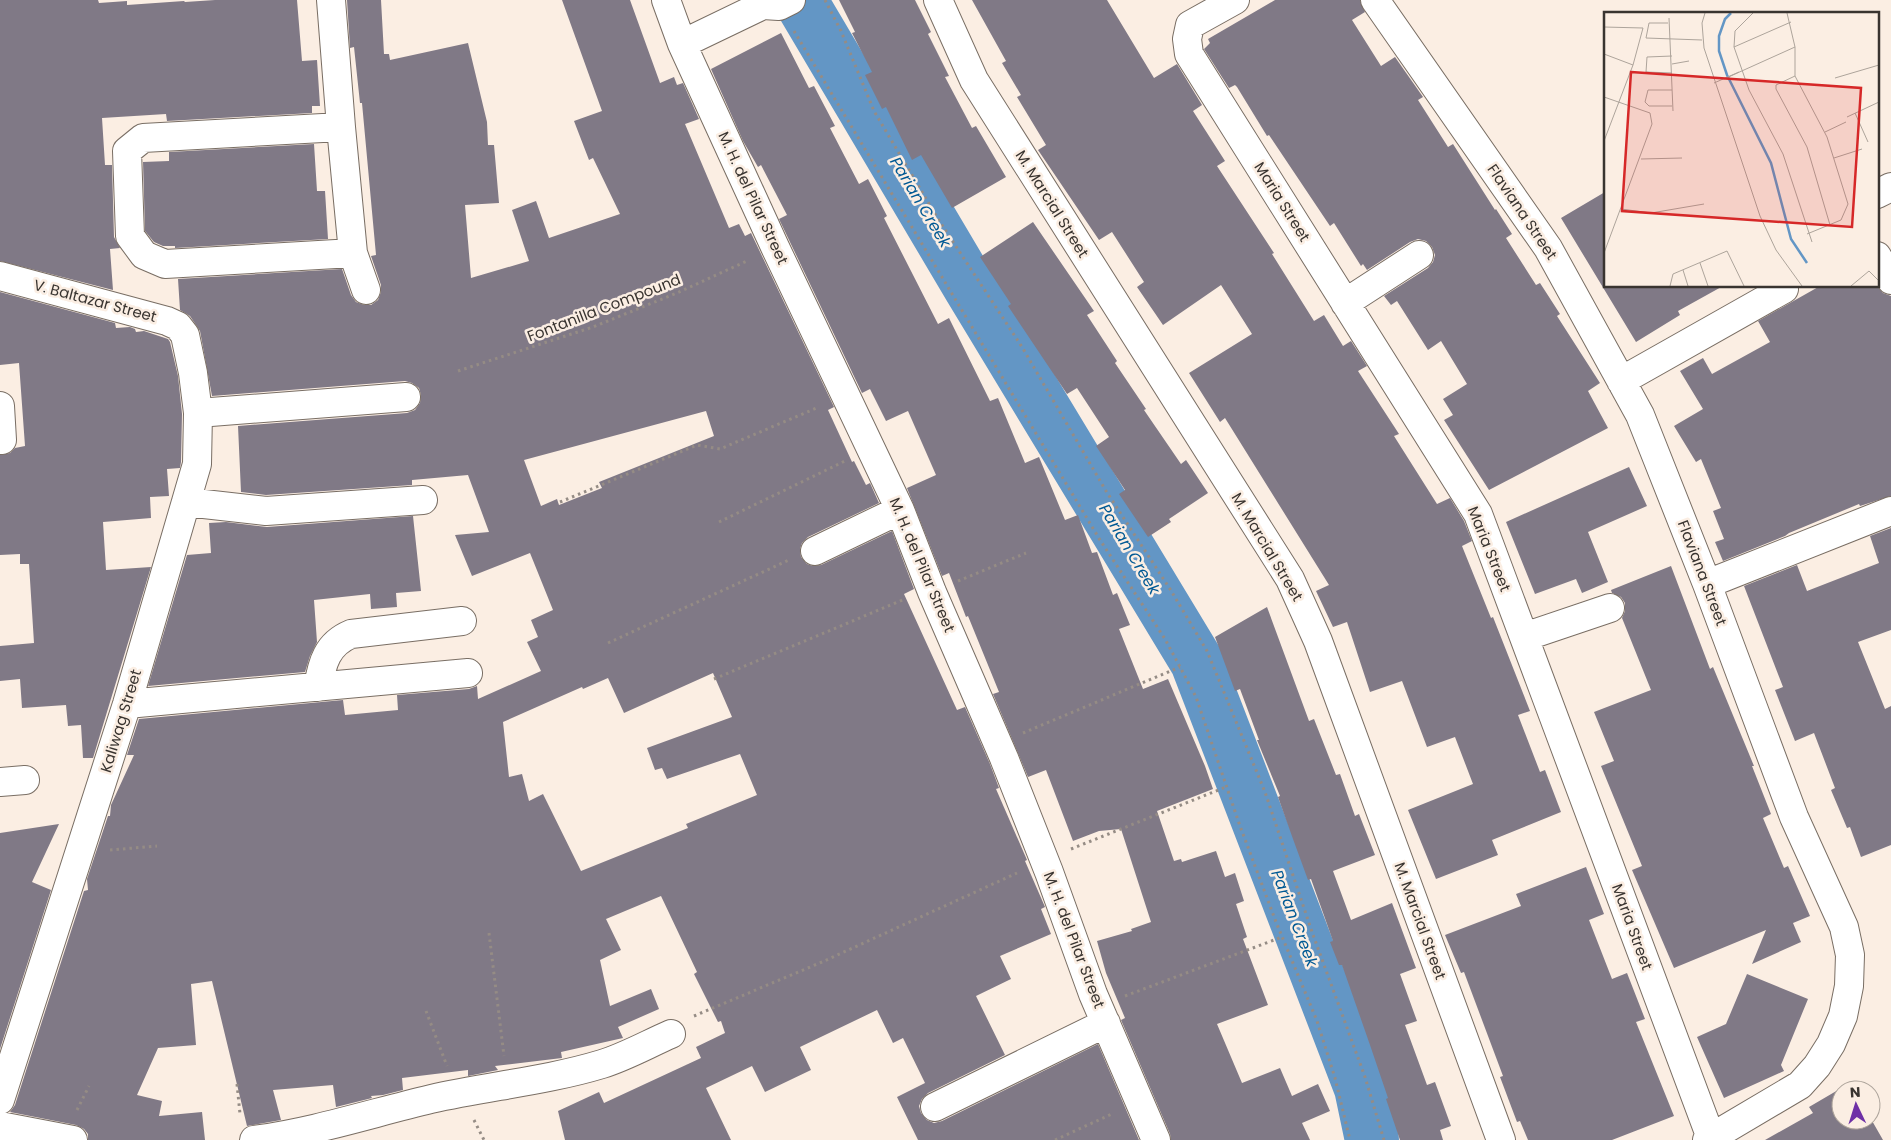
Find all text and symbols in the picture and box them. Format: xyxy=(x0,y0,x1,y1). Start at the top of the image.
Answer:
inset map xyxy=(1604,12,1878,288)
street label: M. H. del Pilar Street xyxy=(713,128,793,268)
street label: M. Marcial Street xyxy=(1011,146,1094,262)
water label: Parian Creek xyxy=(884,153,957,253)
street label: Maria Street xyxy=(1250,158,1315,246)
street label: Flaviana Street xyxy=(1483,160,1562,264)
street label: Fontanilla Compound xyxy=(524,269,684,347)
street label: V. Baltazar Street xyxy=(31,274,159,327)
street label: M. Marcial Street xyxy=(1227,488,1308,605)
street label: M. H. del Pilar Street xyxy=(885,494,960,635)
water label: Parian Creek xyxy=(1093,500,1166,600)
street label: Maria Street xyxy=(1463,503,1516,595)
street label: Flaviana Street xyxy=(1673,517,1732,629)
street label: Kaliwag Street xyxy=(95,667,146,775)
street label: M. Marcial Street xyxy=(1390,859,1451,982)
water label: Parian Creek xyxy=(1265,866,1324,971)
street label: M. H. del Pilar Street xyxy=(1039,869,1110,1011)
street label: Maria Street xyxy=(1607,881,1658,973)
north arrow xyxy=(1831,1080,1881,1130)
text: N xyxy=(1849,1082,1861,1102)

